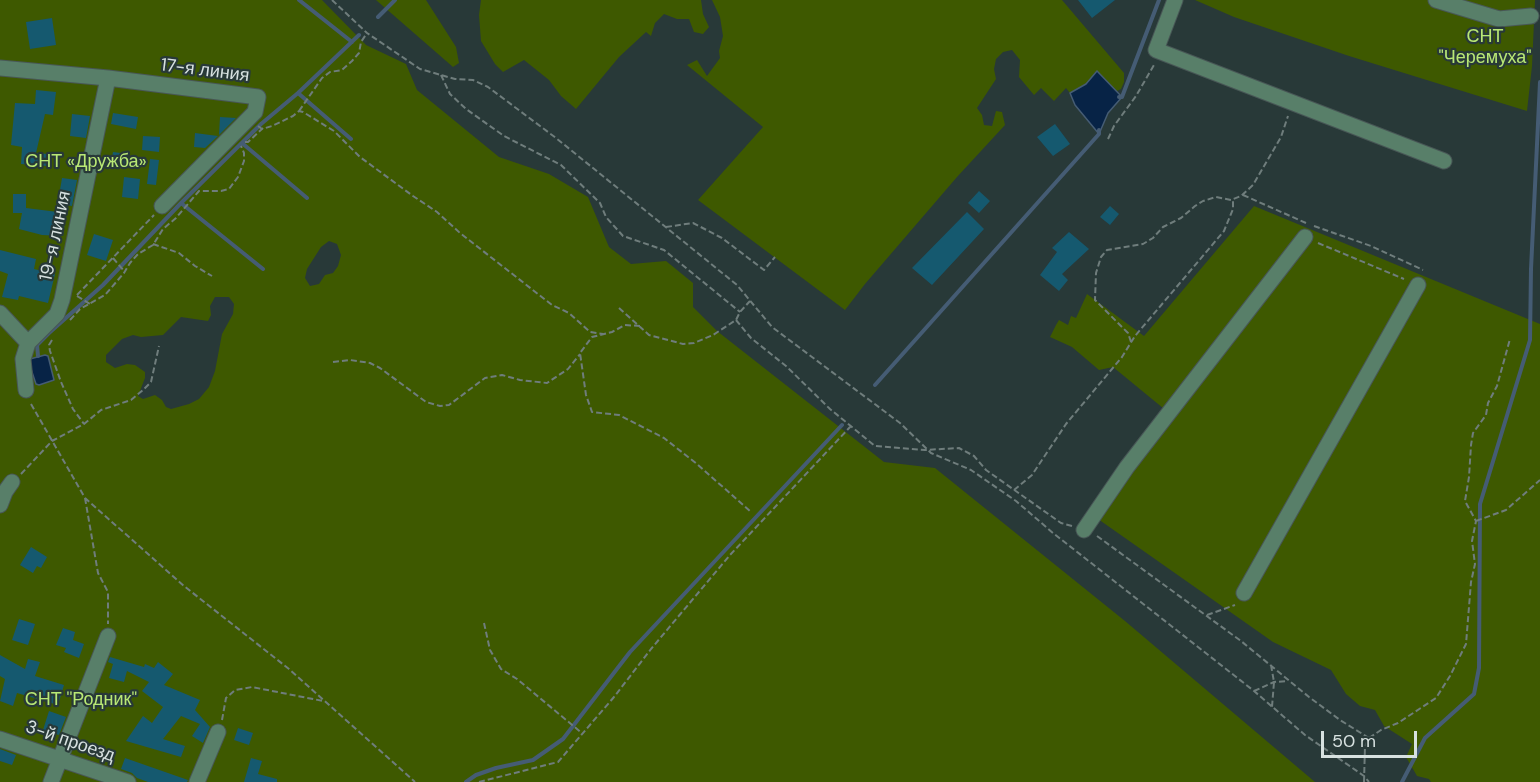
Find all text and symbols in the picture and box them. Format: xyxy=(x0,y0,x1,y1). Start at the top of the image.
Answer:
park label: СНТ "Черемуха" xyxy=(1439,26,1531,68)
street label: 17-я линия xyxy=(159,55,251,87)
park label: СНТ «Дружба» xyxy=(25,151,147,173)
street label: 19-я линия xyxy=(36,189,76,283)
park label: СНТ ''Родник'' xyxy=(25,689,137,711)
street label: 3-й проезд xyxy=(23,717,117,767)
scale bar xyxy=(1324,719,1420,757)
text: 50 m xyxy=(1332,729,1376,753)

